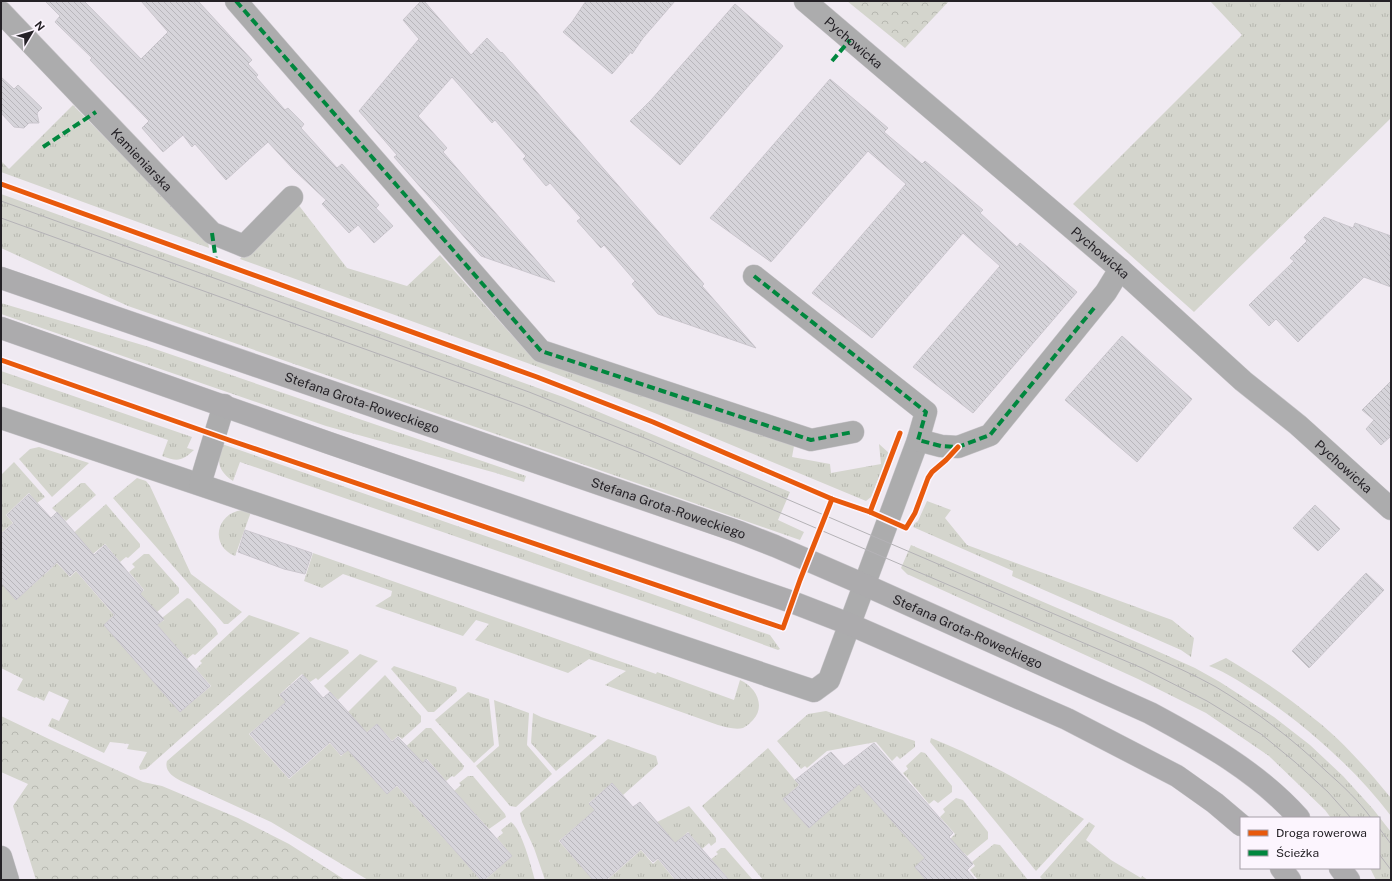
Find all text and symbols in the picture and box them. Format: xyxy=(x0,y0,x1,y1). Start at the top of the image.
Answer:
north arrow xyxy=(12,12,52,52)
street label: Pychowicka xyxy=(821,14,886,72)
text: N xyxy=(33,19,47,33)
street label: Kamieniarska xyxy=(108,125,175,195)
street label: Pychowicka xyxy=(1068,224,1132,282)
street label: Stefana Grota-Roweckiego xyxy=(283,369,441,436)
street label: Pychowicka xyxy=(1312,437,1375,496)
street label: Stefana Grota-Roweckiego xyxy=(589,475,748,542)
street label: Stefana Grota-Roweckiego xyxy=(890,591,1045,672)
legend xyxy=(1240,817,1380,869)
text: Droga rowerowa xyxy=(1276,826,1367,840)
text: Ścieżka xyxy=(1276,846,1319,860)

